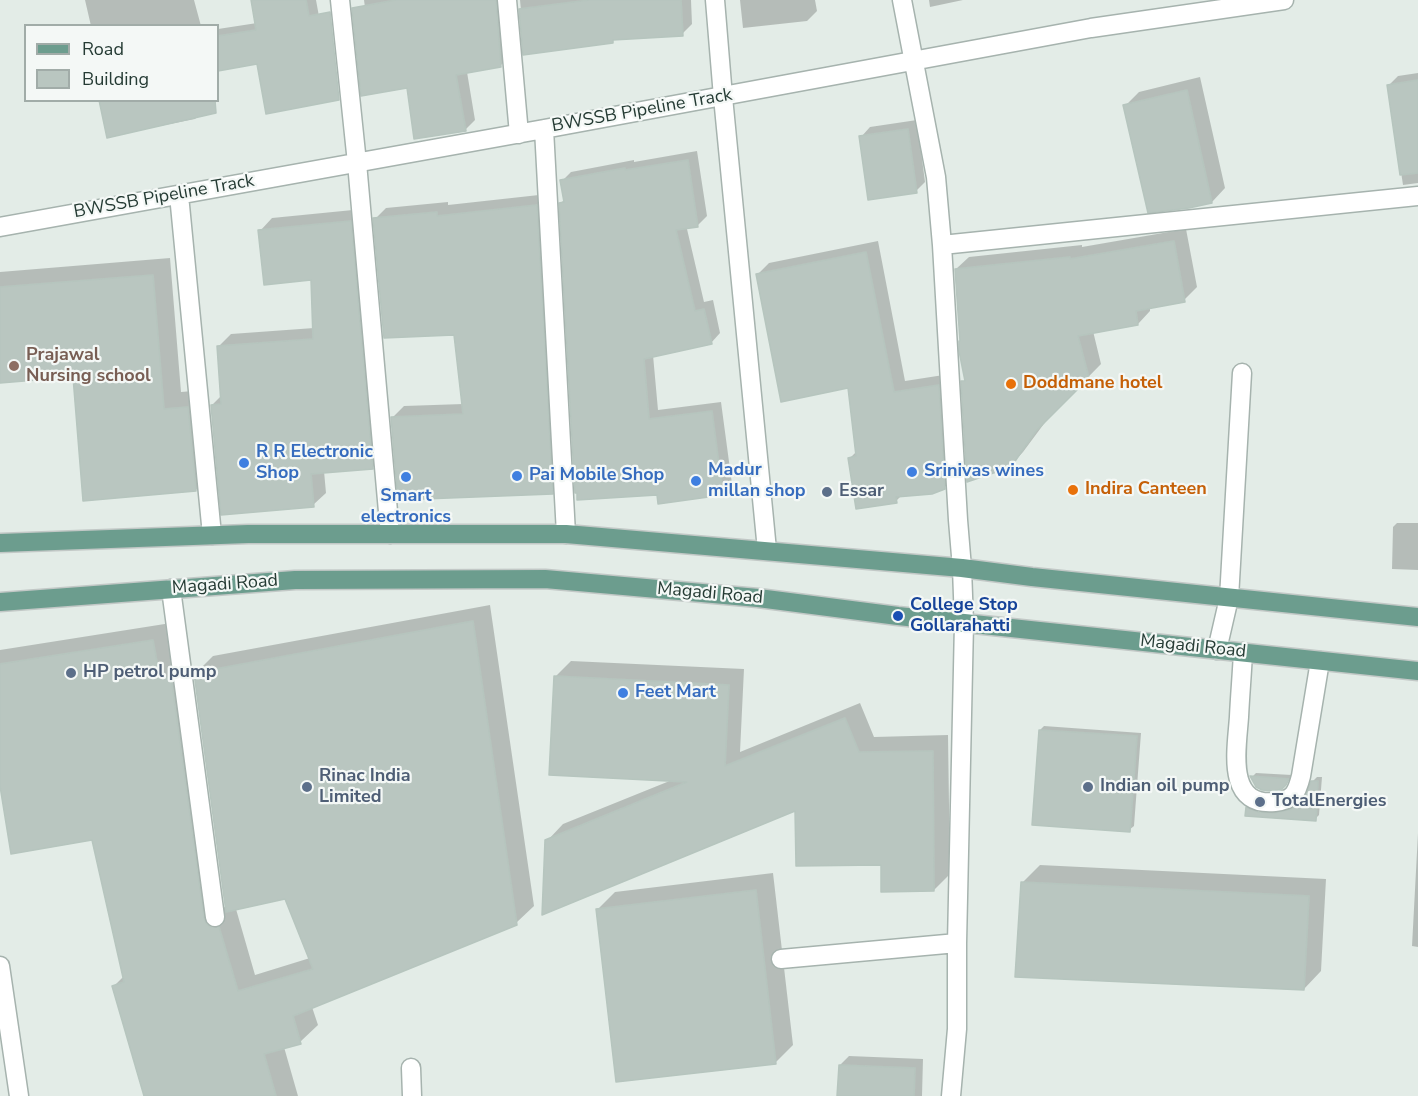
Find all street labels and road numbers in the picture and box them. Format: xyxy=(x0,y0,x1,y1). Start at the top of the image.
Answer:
street label: BWSSB Pipeline Track xyxy=(550,84,734,138)
street label: BWSSB Pipeline Track xyxy=(72,170,256,224)
street label: Magadi Road xyxy=(171,571,279,599)
street label: Magadi Road xyxy=(656,579,764,609)
street label: Magadi Road xyxy=(1139,631,1247,663)

